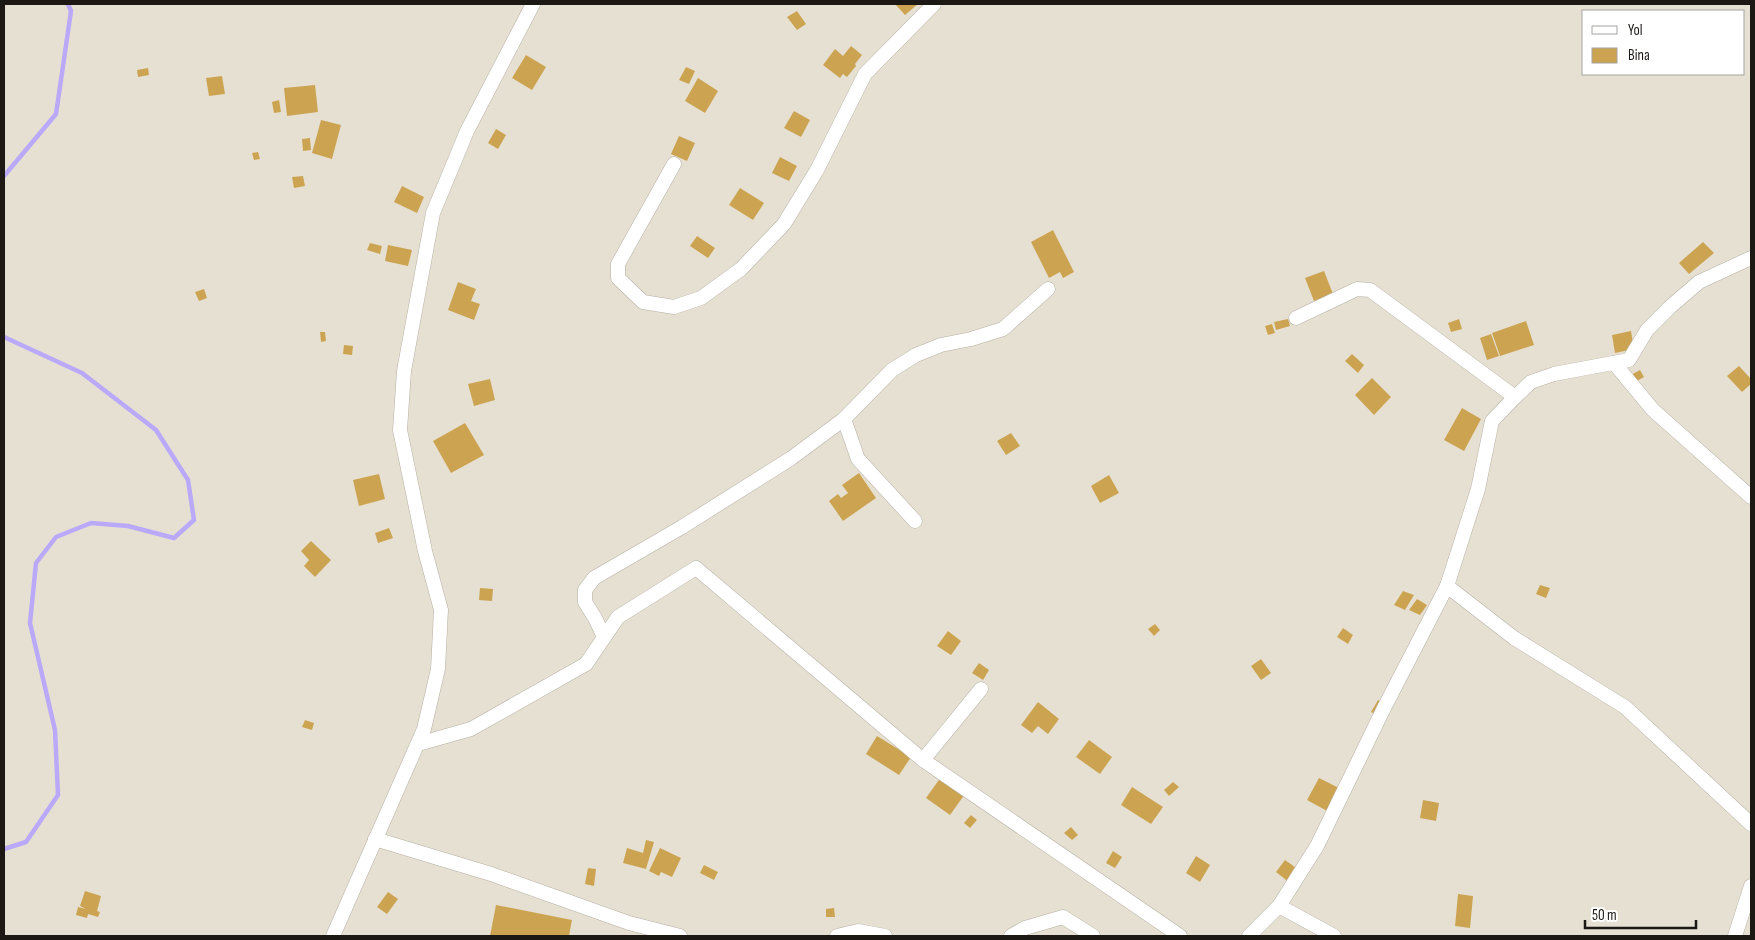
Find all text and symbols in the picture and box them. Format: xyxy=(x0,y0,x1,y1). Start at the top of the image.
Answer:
legend xyxy=(1582,10,1745,75)
text: Yol xyxy=(1628,21,1643,40)
text: Bina xyxy=(1628,46,1650,65)
scale bar xyxy=(1585,898,1696,930)
text: 50 m xyxy=(1592,906,1617,925)

